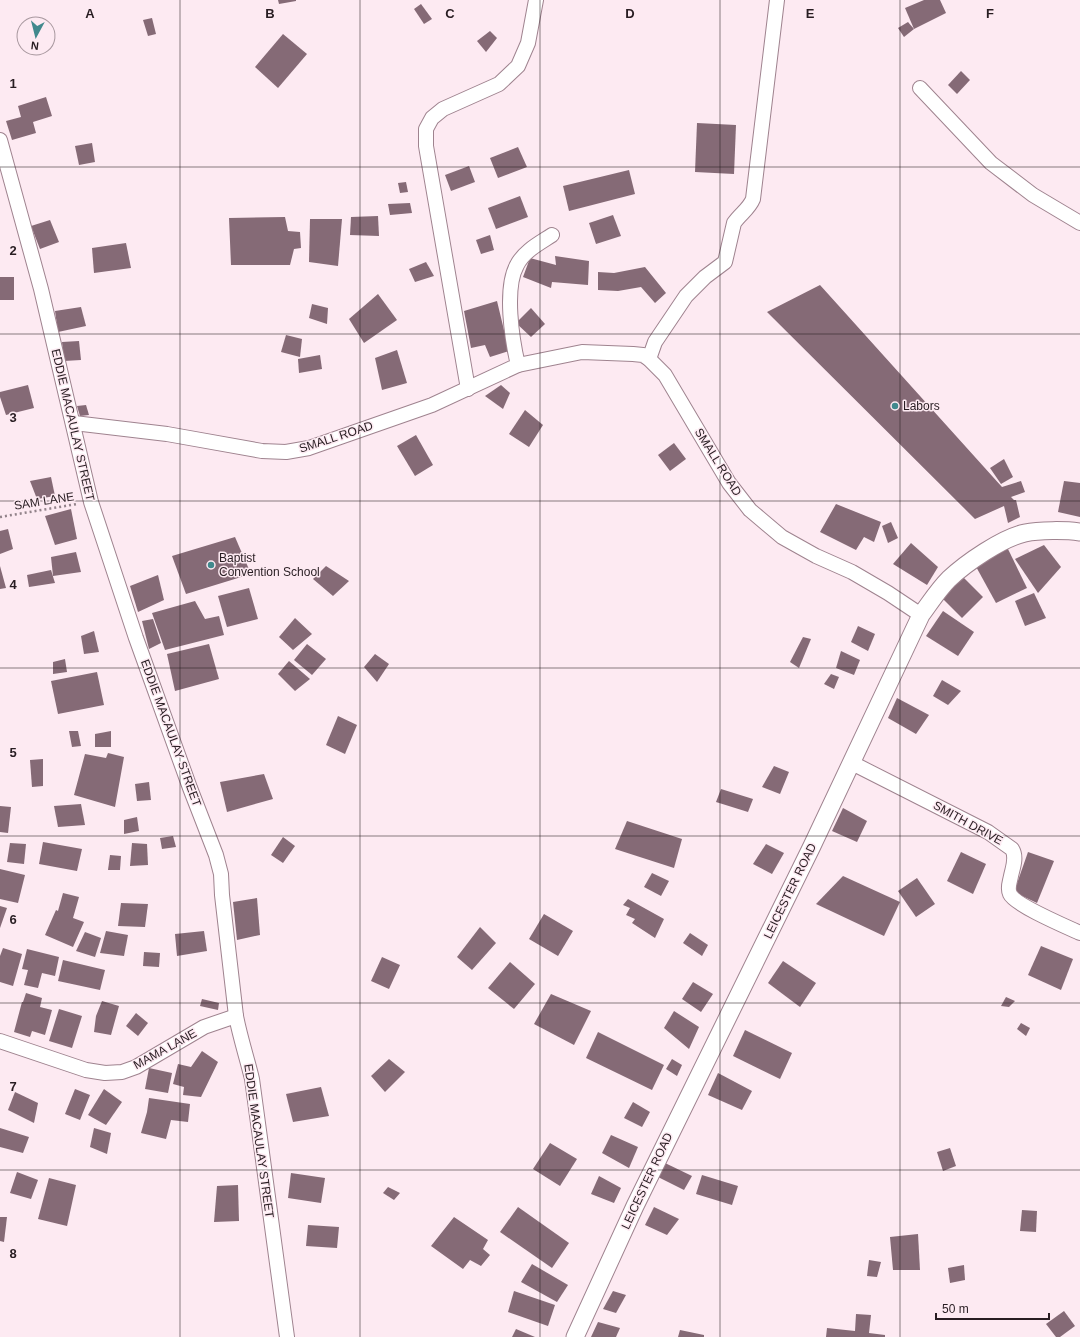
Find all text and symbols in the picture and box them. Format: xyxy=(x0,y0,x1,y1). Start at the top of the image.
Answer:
text: A xyxy=(85,6,95,21)
text: B xyxy=(265,6,275,21)
text: C xyxy=(445,6,455,21)
text: D xyxy=(625,6,635,21)
text: E xyxy=(806,6,815,21)
text: F xyxy=(986,6,994,21)
north arrow xyxy=(16,16,56,56)
text: N xyxy=(30,39,39,52)
text: 1 xyxy=(9,76,17,91)
text: 2 xyxy=(9,243,17,258)
street label: EDDIE MACAULAY STREET xyxy=(49,348,97,503)
place label: Labors xyxy=(903,399,940,413)
marker: Labors xyxy=(890,401,900,411)
text: 3 xyxy=(9,410,17,425)
street label: SMALL ROAD xyxy=(297,418,375,456)
street label: SMALL ROAD xyxy=(692,426,744,499)
street label: SAM LANE xyxy=(13,489,75,513)
place label: Baptist Convention School xyxy=(219,551,320,579)
marker: Baptist Convention School xyxy=(206,560,216,570)
text: 4 xyxy=(9,577,17,592)
street label: EDDIE MACAULAY STREET xyxy=(138,658,204,809)
text: 5 xyxy=(9,745,17,760)
street label: SMITH DRIVE xyxy=(931,798,1005,848)
street label: LEICESTER ROAD xyxy=(761,841,819,941)
text: 6 xyxy=(9,912,17,927)
street label: MAMA LANE xyxy=(131,1026,199,1072)
street label: EDDIE MACAULAY STREET xyxy=(241,1063,277,1220)
text: 7 xyxy=(9,1079,17,1094)
street label: LEICESTER ROAD xyxy=(619,1130,676,1231)
text: 8 xyxy=(9,1246,17,1261)
scale bar xyxy=(936,1295,1049,1321)
text: 50 m xyxy=(942,1302,969,1316)

